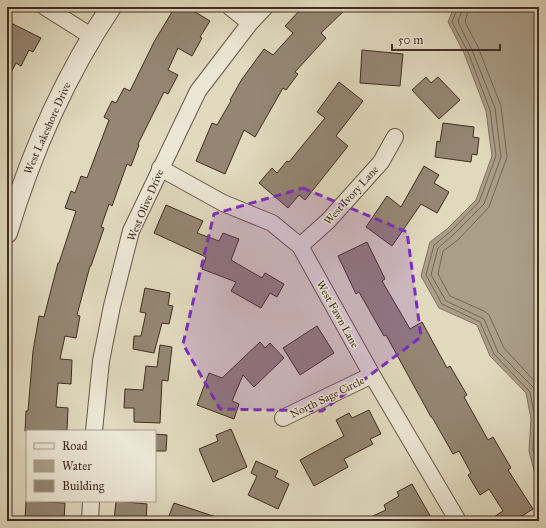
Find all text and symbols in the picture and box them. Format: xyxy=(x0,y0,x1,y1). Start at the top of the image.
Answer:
scale bar xyxy=(392,26,500,52)
text: 50 m xyxy=(398,33,423,47)
street label: West Lakeshore Drive xyxy=(21,80,74,176)
street label: West Ivory Lane xyxy=(321,163,382,228)
street label: West Olive Drive xyxy=(125,167,167,243)
street label: West Fawn Lane xyxy=(314,278,362,351)
street label: North Sage Circle xyxy=(288,374,367,421)
legend xyxy=(26,430,156,502)
text: Road xyxy=(62,439,88,453)
text: Water xyxy=(62,459,92,473)
text: Building xyxy=(62,479,105,494)

